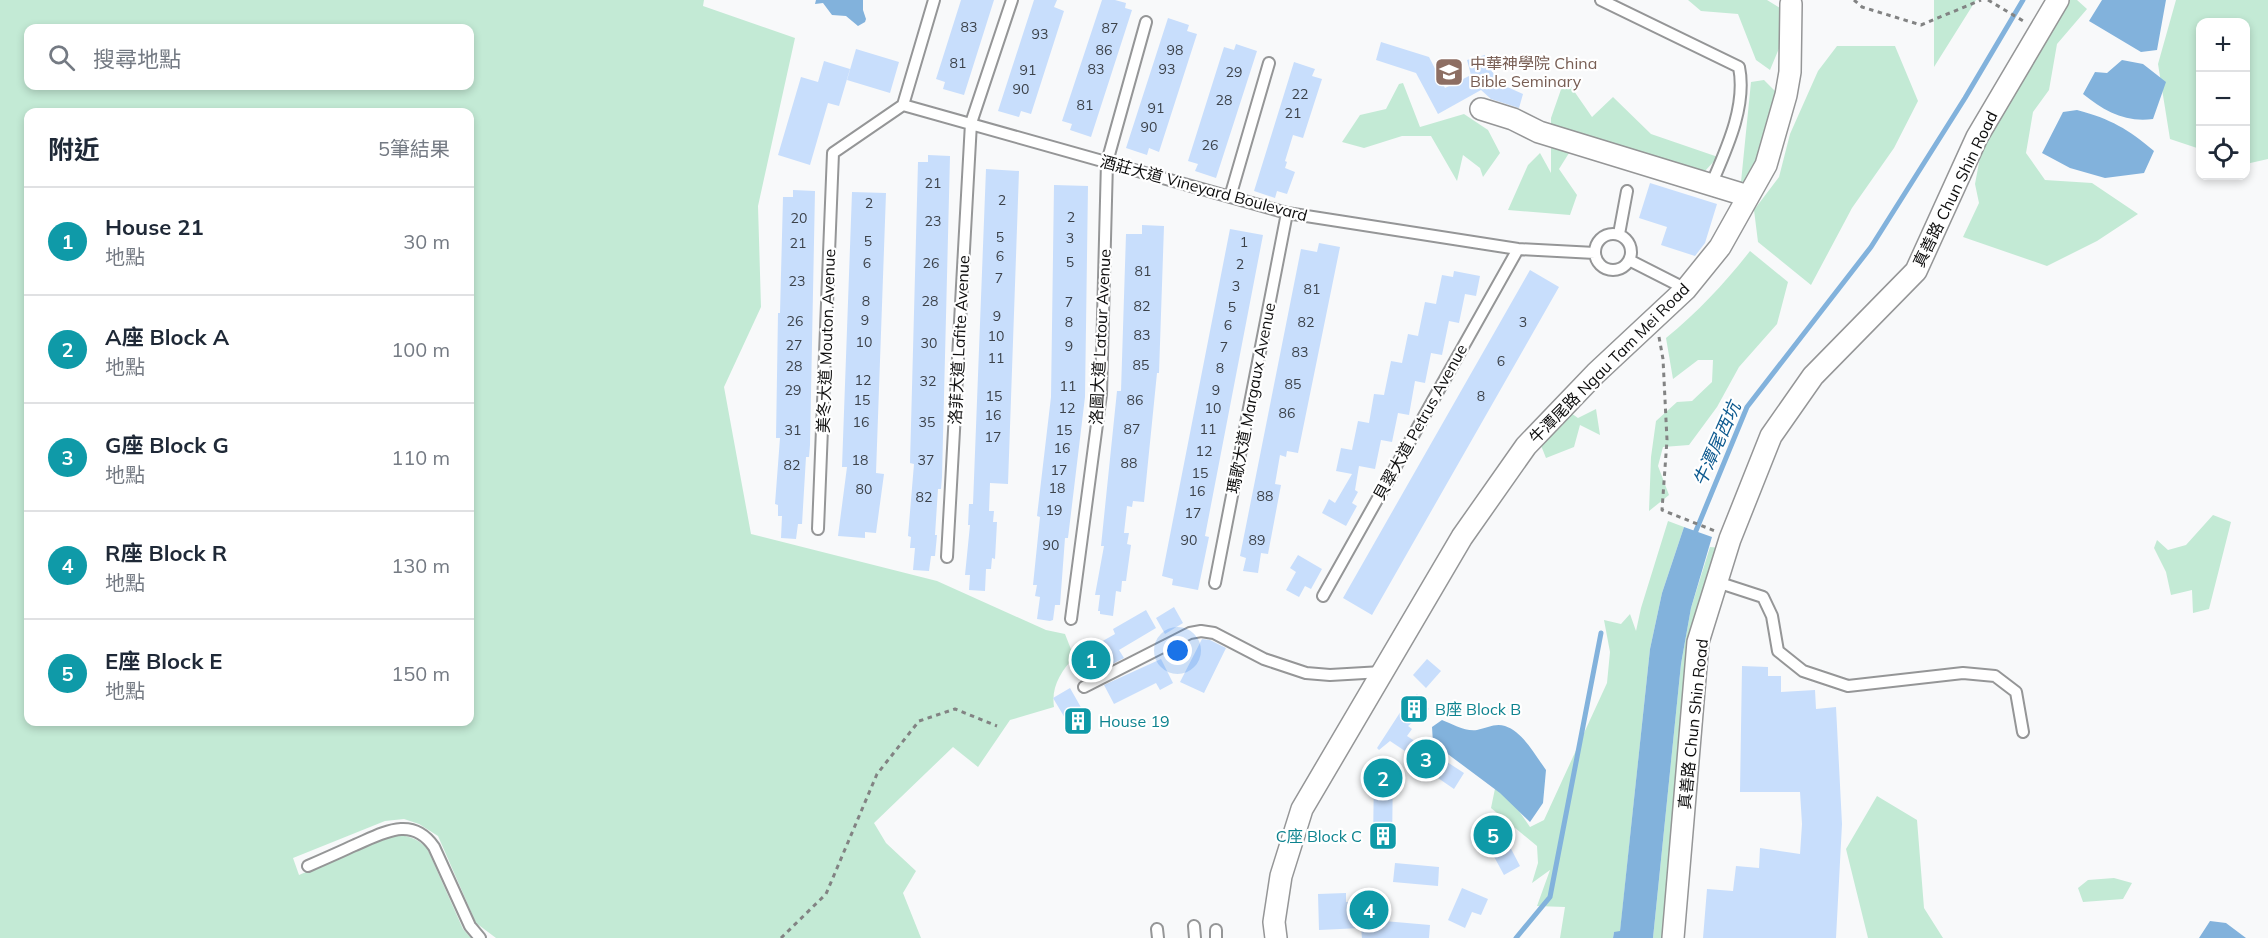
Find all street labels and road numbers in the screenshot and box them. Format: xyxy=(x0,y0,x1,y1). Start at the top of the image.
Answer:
street label: 真善路 Chun Shin Road xyxy=(1908,108,2002,270)
street label: 酒莊大道 Vineyard Boulevard xyxy=(1098,151,1310,225)
street label: 美冬大道 Mouton Avenue xyxy=(813,249,839,433)
street label: 洛圖大道 Latour Avenue xyxy=(1085,249,1115,425)
street label: 洛菲大道 Lafite Avenue xyxy=(945,255,973,425)
street label: 牛潭尾路 Ngau Tam Mei Road xyxy=(1525,279,1693,447)
street label: 瑪歌大道 Margaux Avenue xyxy=(1223,301,1279,495)
street label: 貝翠大道 Petrus Avenue xyxy=(1369,340,1471,504)
street label: 真善路 Chun Shin Road xyxy=(1674,638,1712,810)

